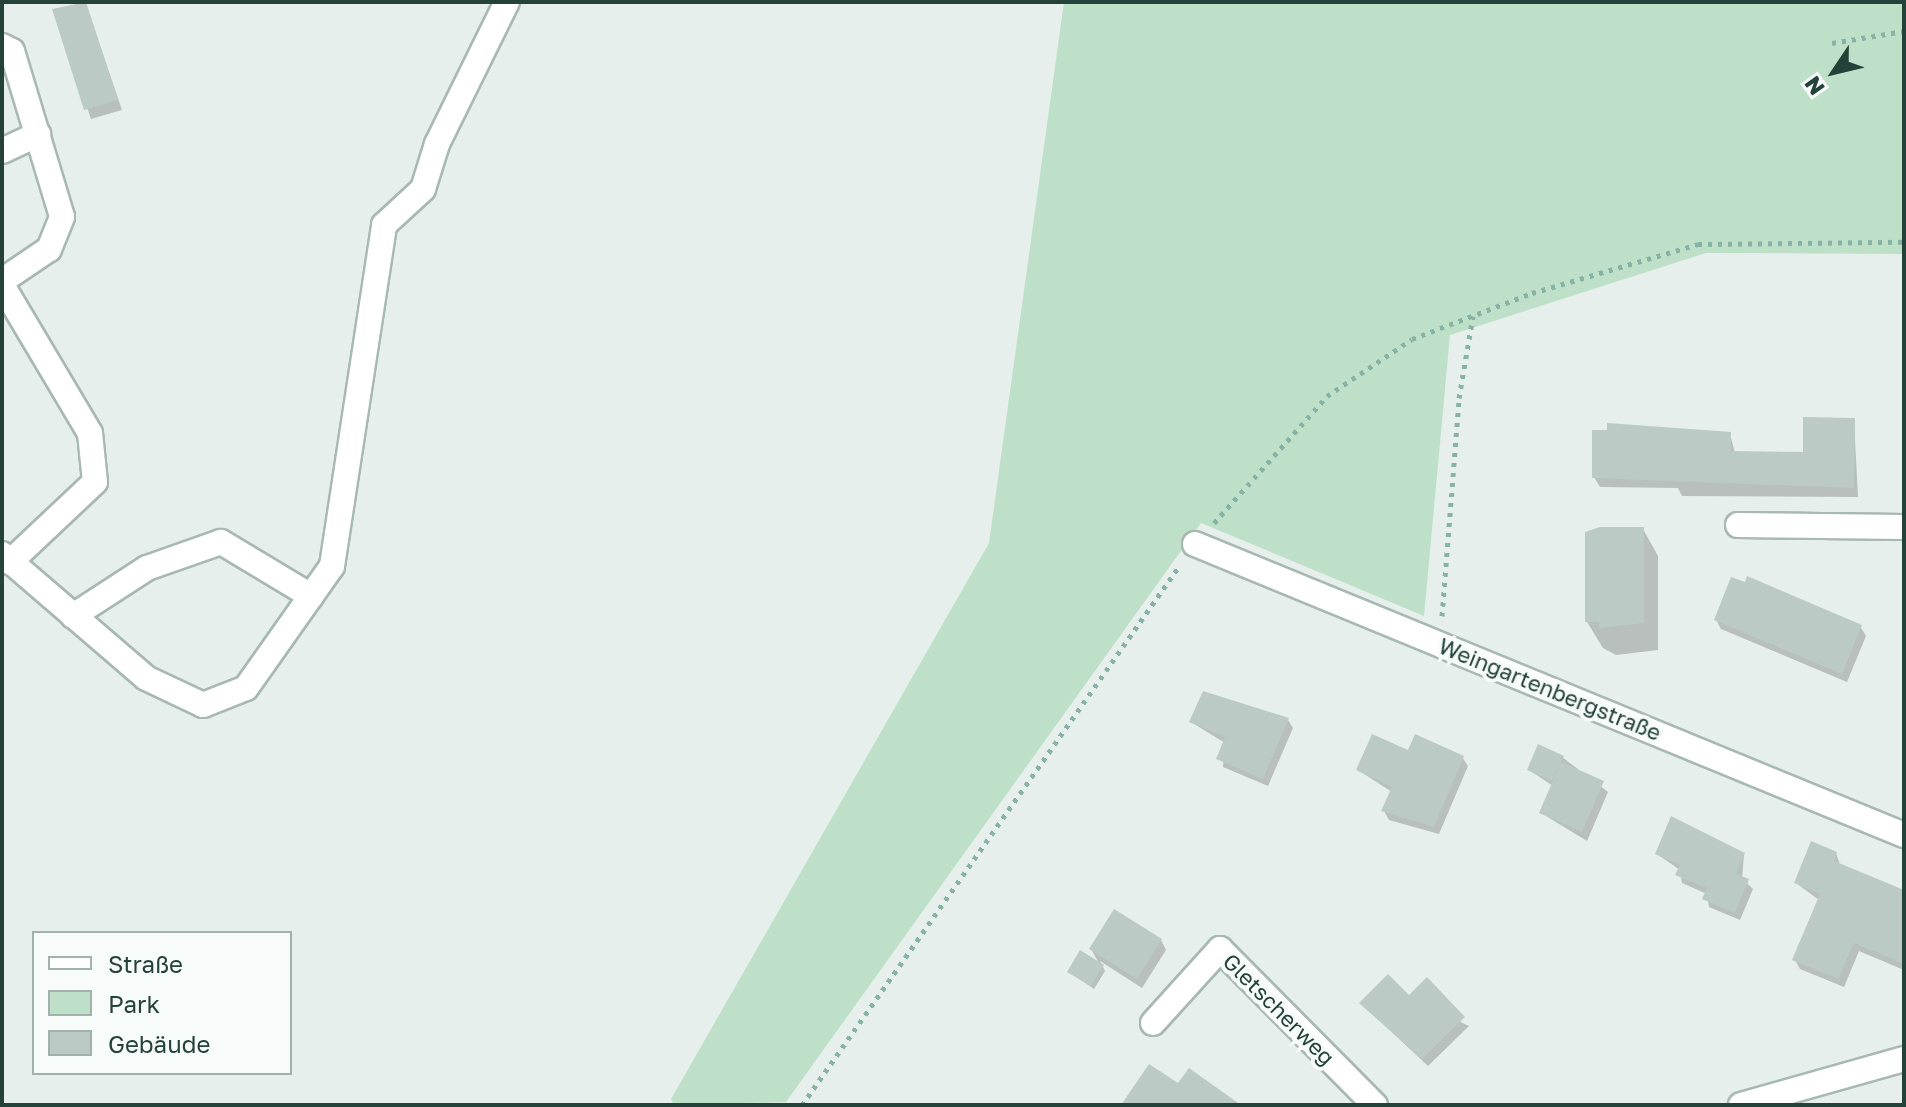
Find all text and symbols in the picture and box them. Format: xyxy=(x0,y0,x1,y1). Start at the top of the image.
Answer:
north arrow xyxy=(1794,32,1874,112)
text: N xyxy=(1798,71,1830,101)
street label: Weingartenbergstraße xyxy=(1435,632,1665,746)
legend xyxy=(32,931,292,1075)
street label: Gletscherweg xyxy=(1218,948,1340,1070)
text: Straße xyxy=(108,949,183,978)
text: Park xyxy=(108,989,160,1018)
text: Gebäude xyxy=(108,1029,210,1058)

